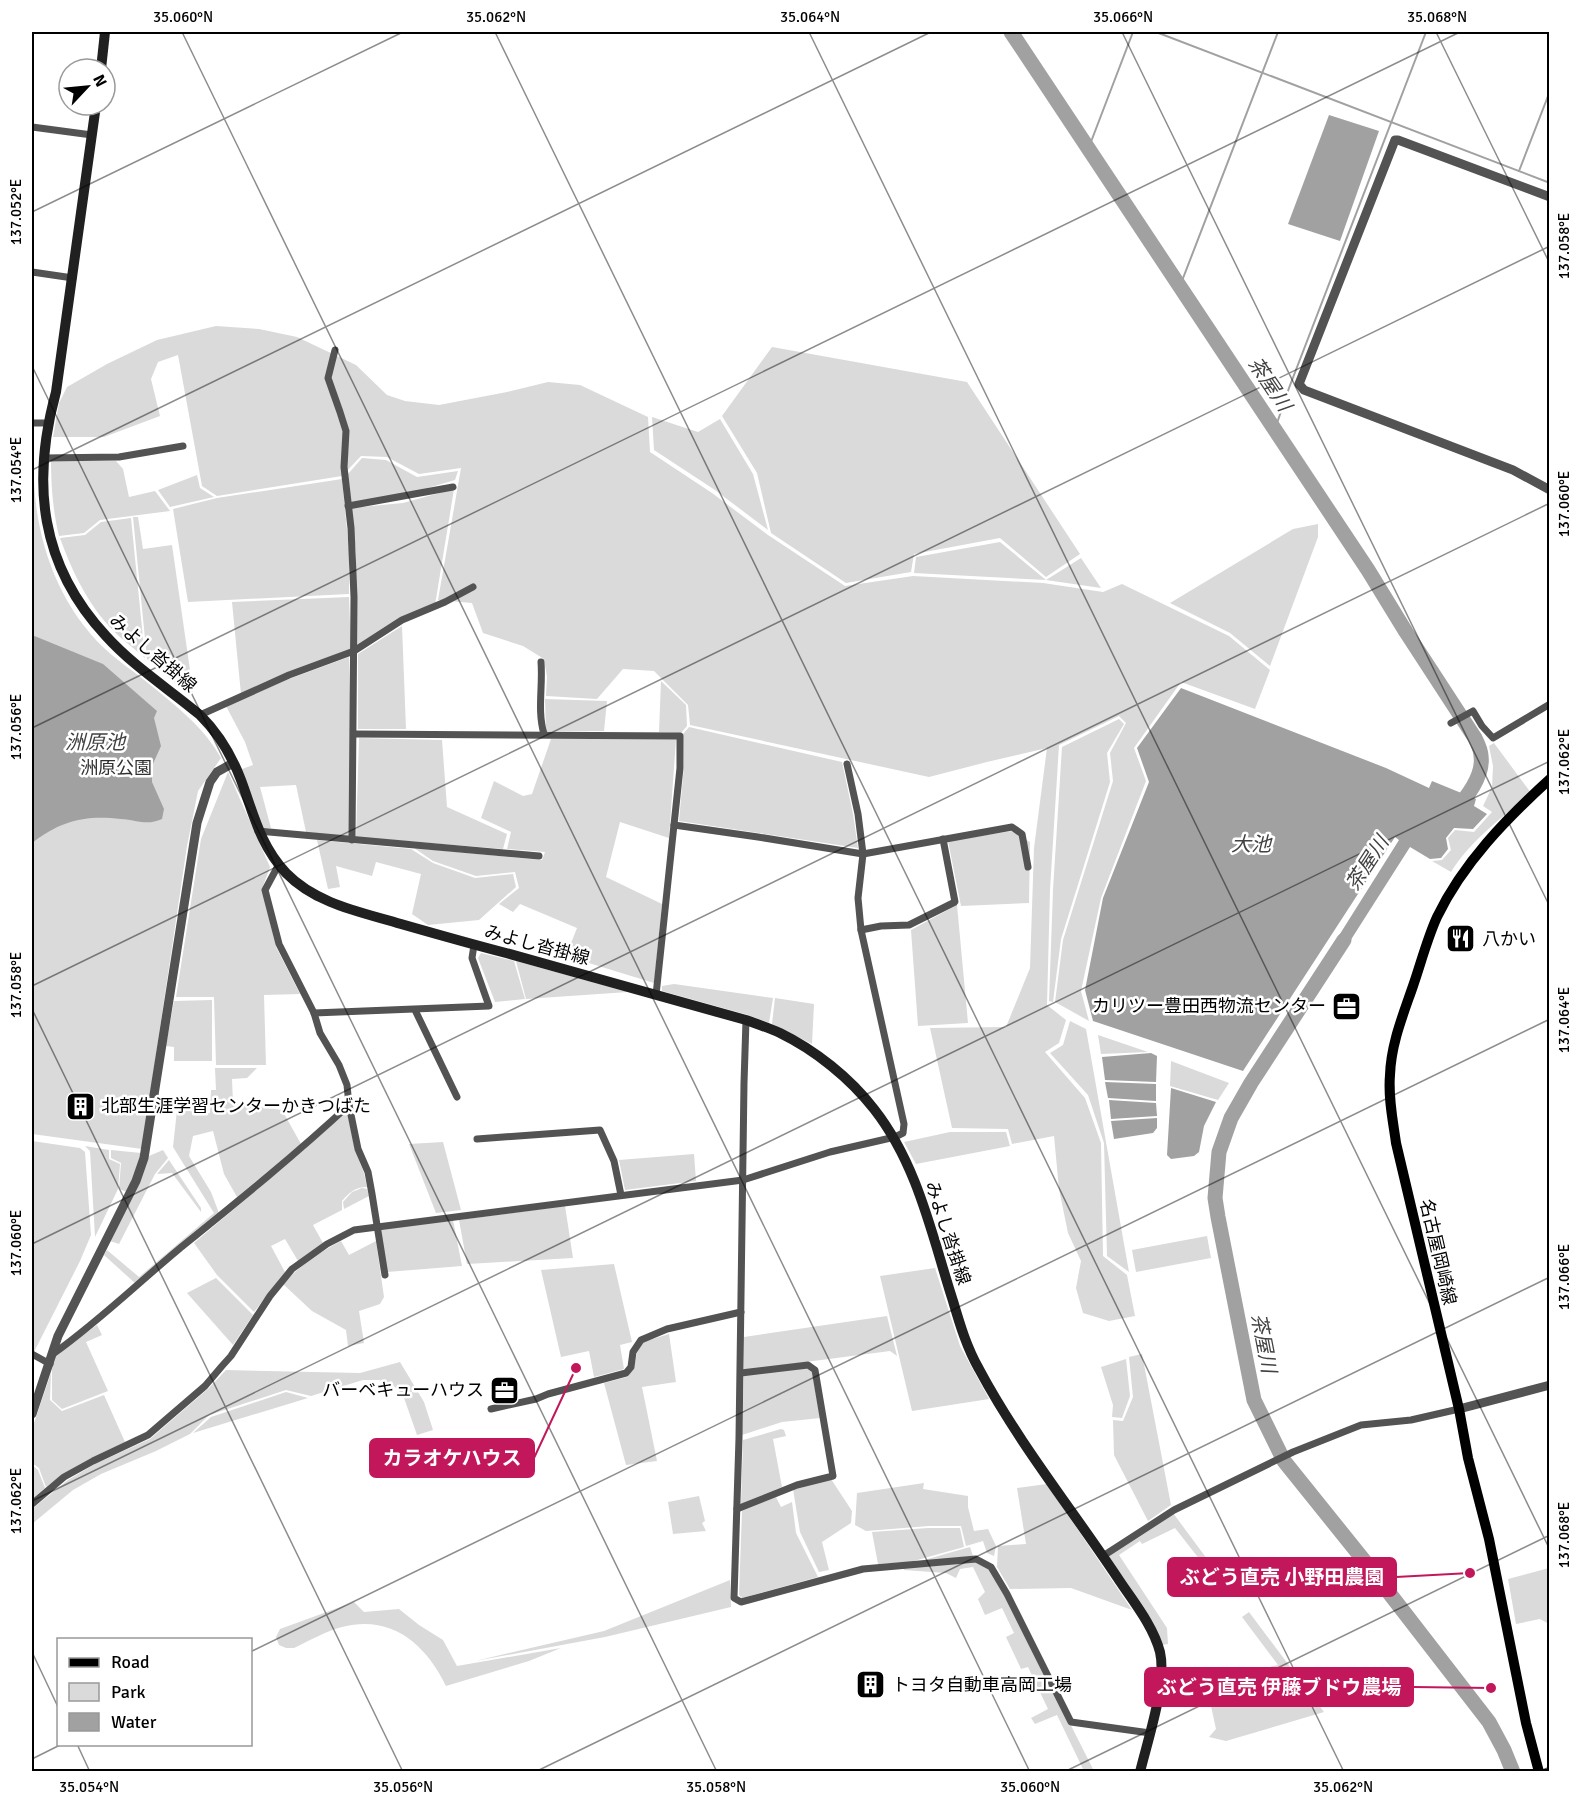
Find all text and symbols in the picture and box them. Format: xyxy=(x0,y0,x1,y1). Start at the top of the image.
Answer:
text: 35.060°N xyxy=(153,8,213,26)
text: 35.062°N xyxy=(466,8,526,26)
text: 35.064°N xyxy=(780,8,840,26)
text: 35.066°N xyxy=(1093,8,1153,26)
text: 35.068°N xyxy=(1407,8,1467,26)
north arrow xyxy=(57,57,117,117)
text: N xyxy=(88,71,111,90)
text: 137.052°E xyxy=(7,179,25,245)
text: 137.058°E xyxy=(1555,213,1573,279)
water label: 茶屋川 xyxy=(1242,352,1298,418)
text: 137.054°E xyxy=(7,437,25,503)
text: 137.060°E xyxy=(1555,471,1573,537)
street label: みよし沓掛線 xyxy=(105,609,201,697)
text: 137.056°E xyxy=(7,694,25,760)
text: 137.062°E xyxy=(1555,729,1573,795)
water label: 洲原池 xyxy=(65,730,127,755)
park label: 洲原公園 xyxy=(80,757,152,779)
water label: 茶屋川 xyxy=(1341,830,1395,895)
water label: 大池 xyxy=(1231,832,1273,857)
street label: みよし沓掛線 xyxy=(482,920,592,970)
restaurant icon: 八かい xyxy=(1445,923,1477,955)
place label: 八かい xyxy=(1482,928,1536,950)
text: 137.058°E xyxy=(7,952,25,1018)
text: 137.064°E xyxy=(1555,987,1573,1053)
office icon: カリツー豊田西物流センター xyxy=(1331,990,1363,1022)
place label: カリツー豊田西物流センター xyxy=(1092,995,1326,1017)
building icon: 北部生涯学習センターかきつばた xyxy=(64,1090,96,1122)
place label: 北部生涯学習センターかきつばた xyxy=(101,1095,371,1117)
street label: みよし沓掛線 xyxy=(921,1178,975,1288)
street label: 名古屋岡崎線 xyxy=(1415,1197,1461,1307)
text: 137.060°E xyxy=(7,1210,25,1276)
text: 137.066°E xyxy=(1555,1244,1573,1310)
water label: 茶屋川 xyxy=(1246,1311,1282,1377)
office icon: バーベキューハウス xyxy=(489,1374,521,1406)
place label: バーベキューハウス xyxy=(322,1379,484,1401)
callout: カラオケハウス xyxy=(370,1439,534,1477)
text: カラオケハウス xyxy=(382,1446,522,1471)
text: 137.062°E xyxy=(7,1468,25,1534)
text: 137.068°E xyxy=(1555,1502,1573,1568)
callout: ぶどう直売 小野田農園 xyxy=(1168,1558,1396,1596)
text: ぶどう直売 小野田農園 xyxy=(1180,1565,1384,1590)
legend xyxy=(57,1638,252,1746)
text: Road xyxy=(111,1651,150,1673)
callout: ぶどう直売 伊藤ブドウ農場 xyxy=(1145,1668,1413,1706)
building icon: トヨタ自動車高岡工場 xyxy=(855,1669,887,1701)
place label: トヨタ自動車高岡工場 xyxy=(892,1674,1072,1696)
text: ぶどう直売 伊藤ブドウ農場 xyxy=(1157,1675,1401,1700)
text: Park xyxy=(111,1681,146,1703)
text: Water xyxy=(111,1711,157,1733)
text: 35.054°N xyxy=(59,1778,119,1796)
text: 35.056°N xyxy=(373,1778,433,1796)
text: 35.058°N xyxy=(686,1778,746,1796)
text: 35.060°N xyxy=(1000,1778,1060,1796)
text: 35.062°N xyxy=(1313,1778,1373,1796)

